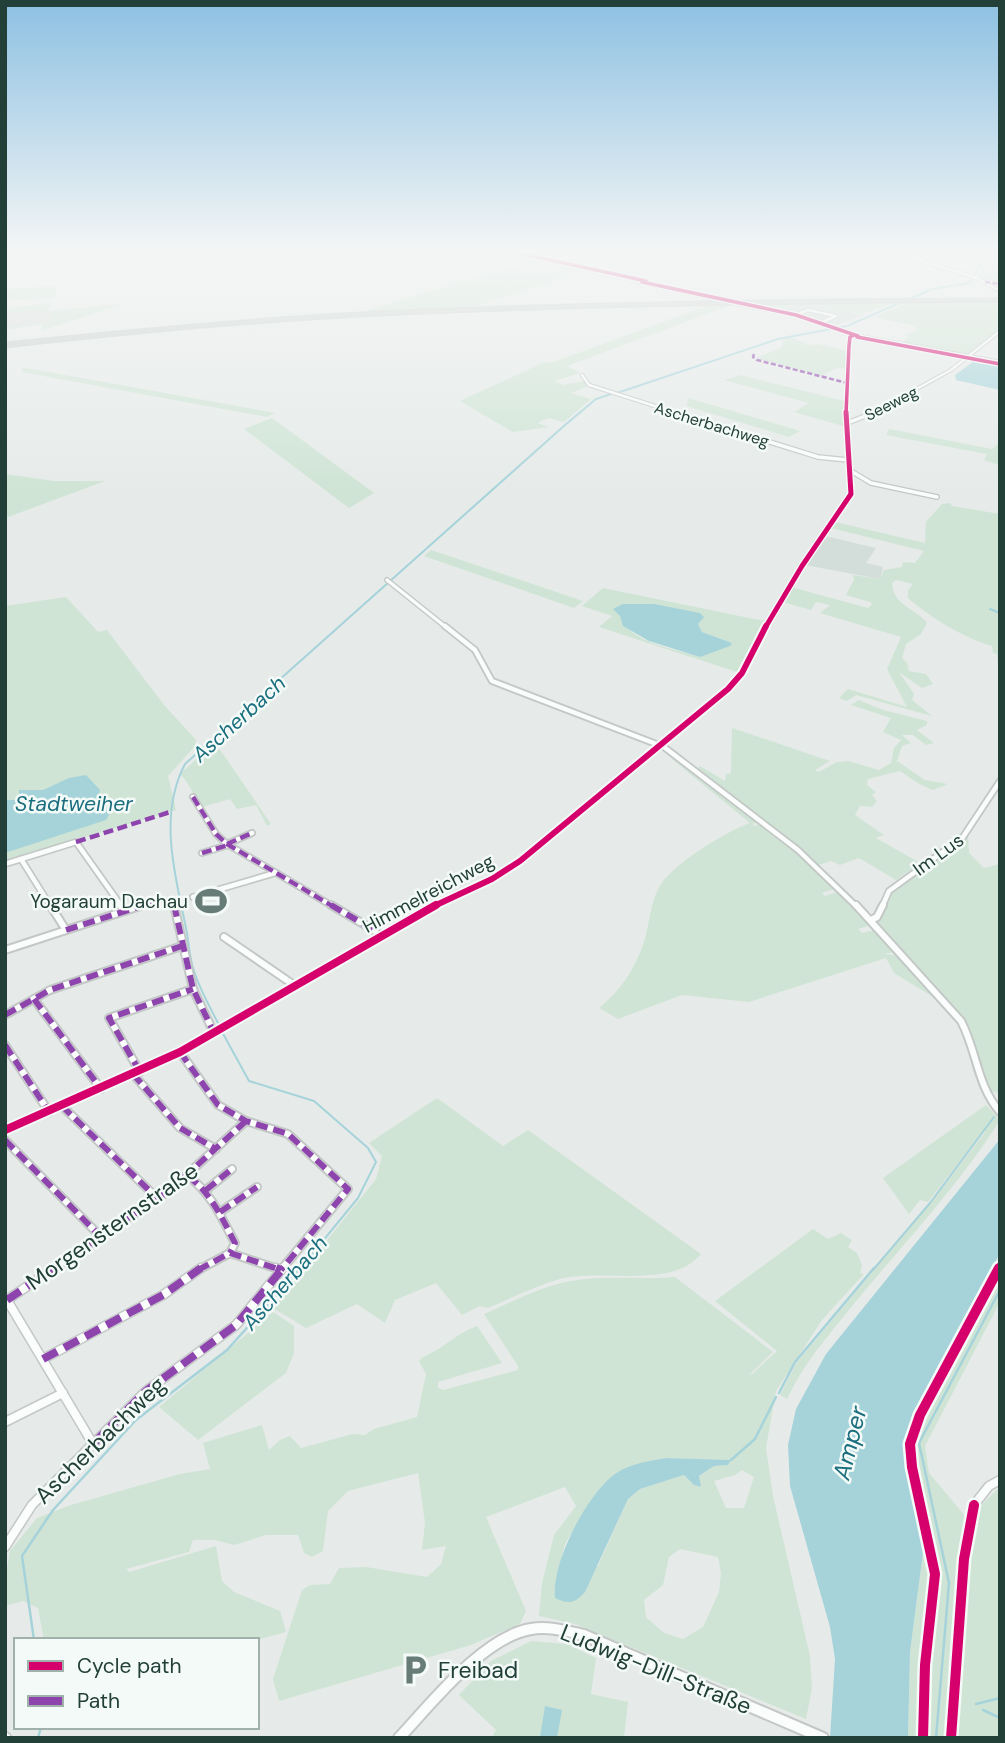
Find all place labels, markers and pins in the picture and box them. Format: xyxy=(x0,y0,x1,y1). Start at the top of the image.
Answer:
sports icon: Yogaraum Dachau xyxy=(194,884,228,918)
place label: Yogaraum Dachau xyxy=(30,889,188,914)
parking icon: Freibad xyxy=(398,1653,432,1687)
place label: Freibad xyxy=(438,1655,518,1685)

